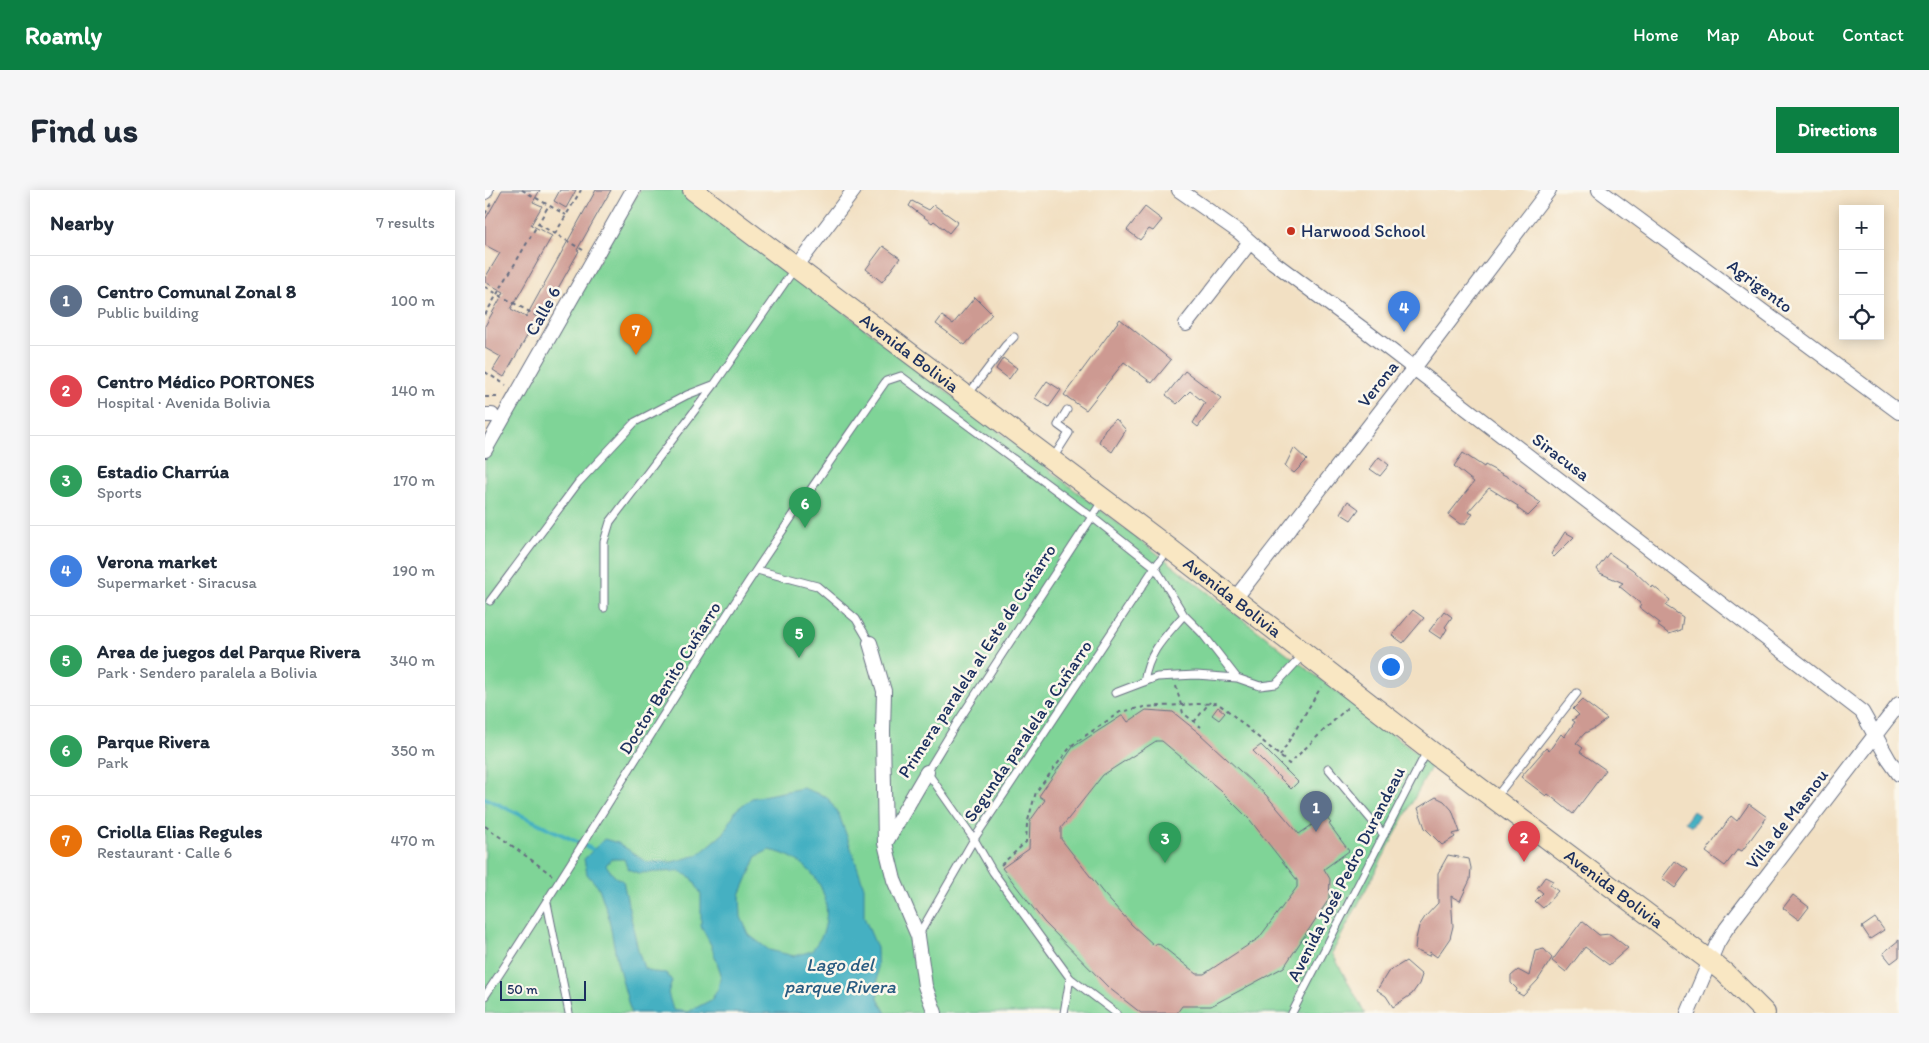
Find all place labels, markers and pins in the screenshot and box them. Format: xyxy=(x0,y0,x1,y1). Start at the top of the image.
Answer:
place label: Harwood School xyxy=(1301,220,1426,242)
marker: Harwood School xyxy=(1285,225,1297,237)
pin: 4 xyxy=(1388,291,1420,332)
pin: 7 xyxy=(620,314,652,355)
pin: 6 xyxy=(789,487,821,528)
pin: 5 xyxy=(783,617,815,658)
pin: 1 xyxy=(1300,791,1332,832)
pin: 2 xyxy=(1508,821,1540,862)
pin: 3 xyxy=(1149,822,1181,863)

